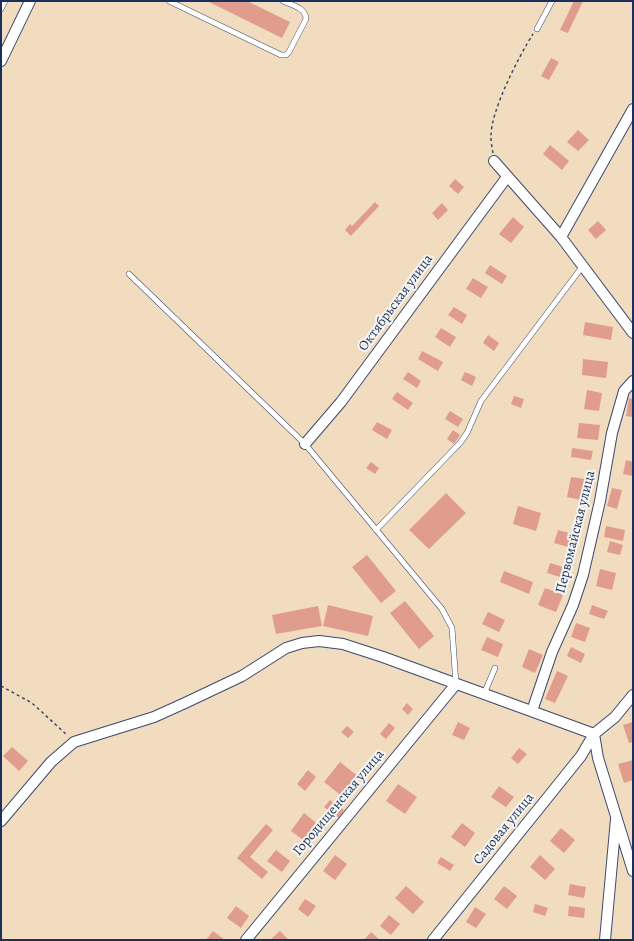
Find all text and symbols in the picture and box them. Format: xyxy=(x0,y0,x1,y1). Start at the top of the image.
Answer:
street label: Октябрьская улица xyxy=(355,251,437,355)
street label: Первомайская улица xyxy=(553,469,599,595)
street label: Городищенская улица xyxy=(290,747,388,859)
street label: Садовая улица xyxy=(470,790,538,868)

